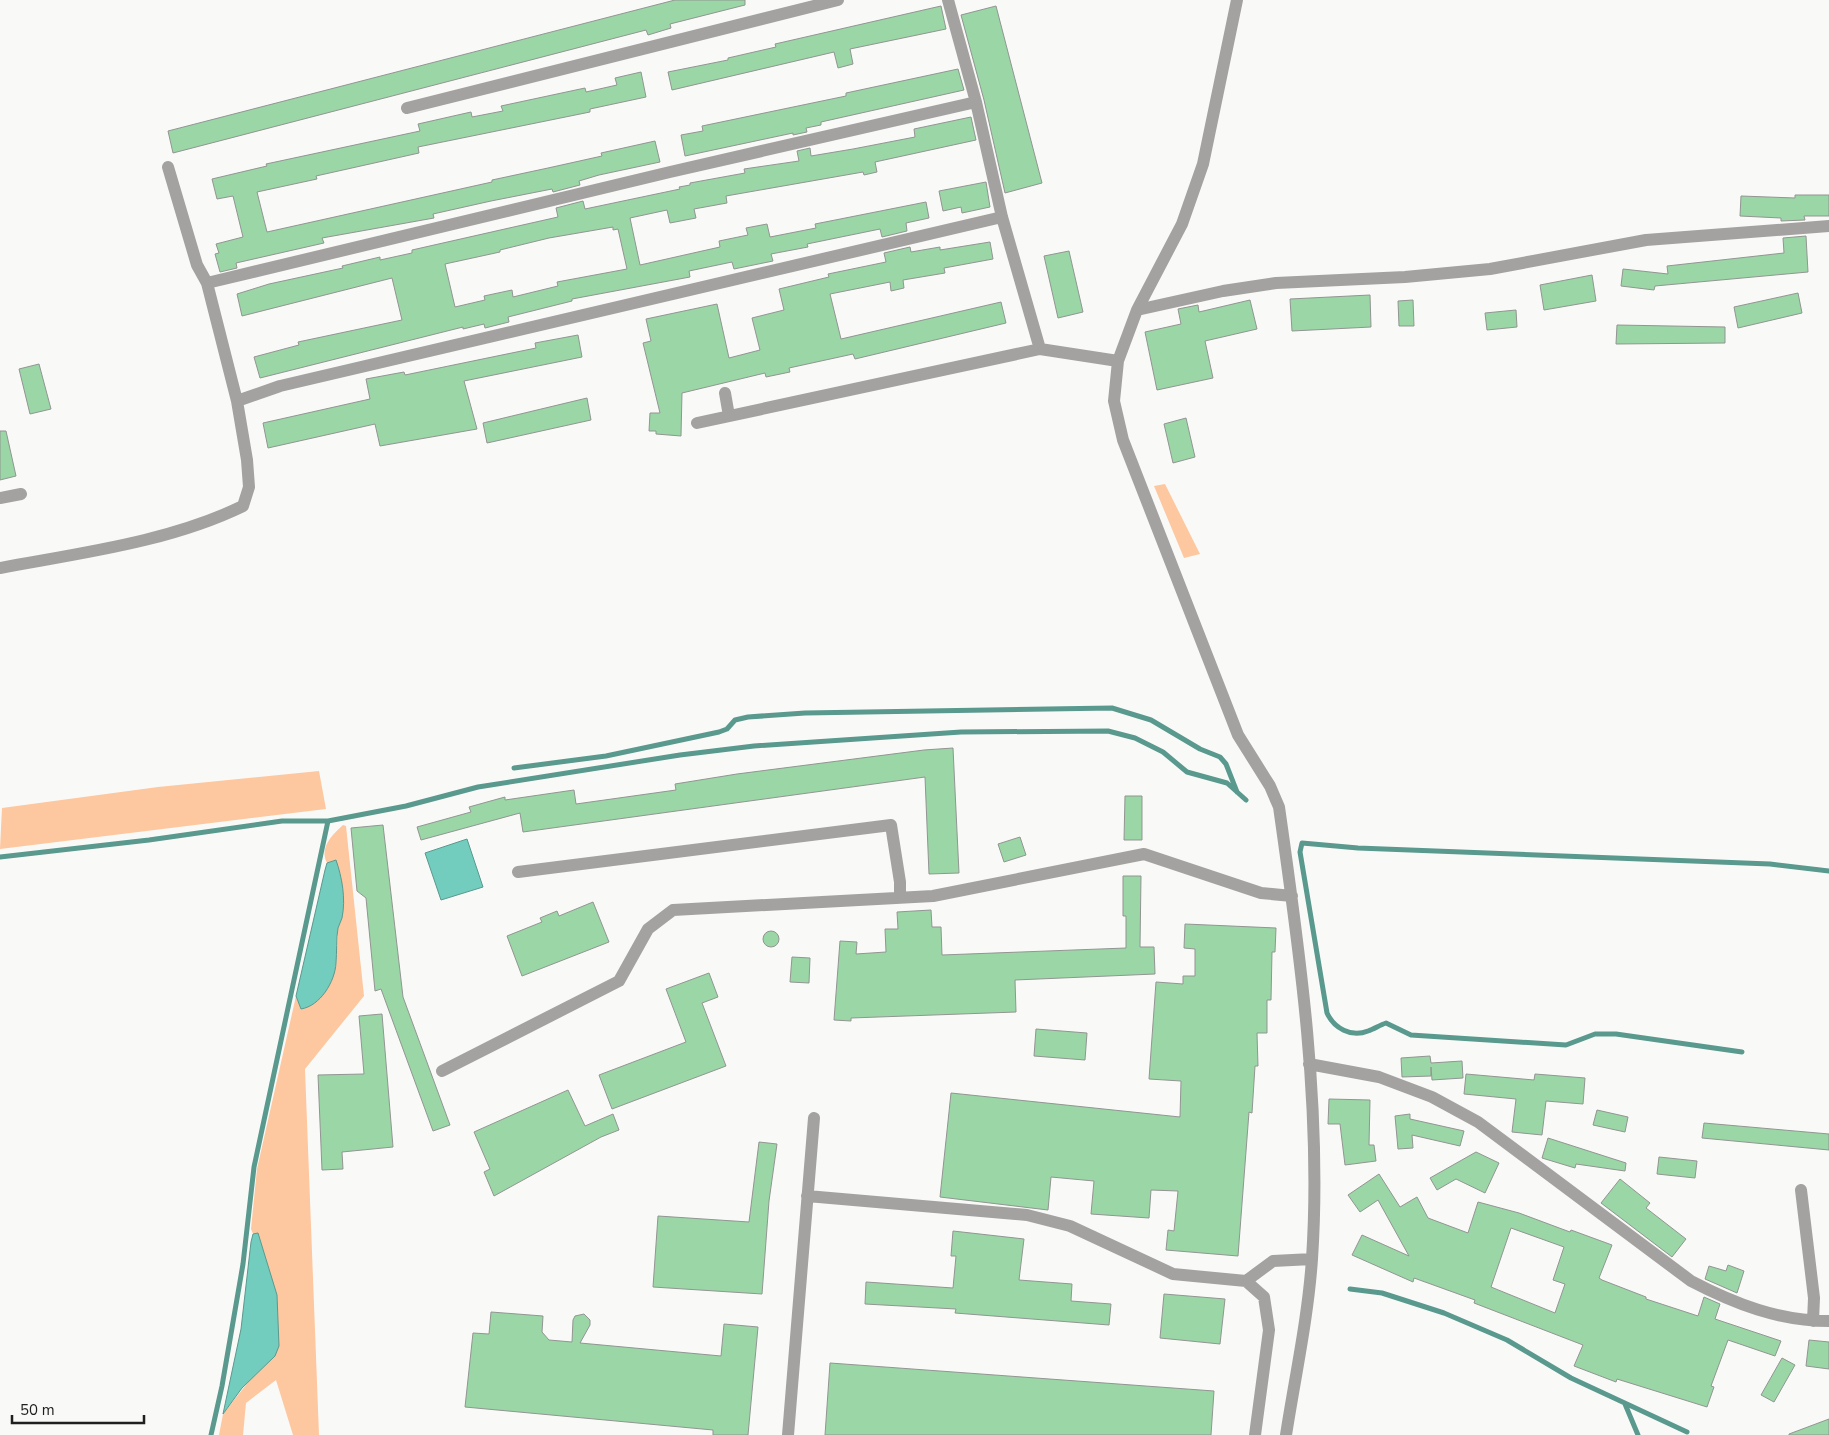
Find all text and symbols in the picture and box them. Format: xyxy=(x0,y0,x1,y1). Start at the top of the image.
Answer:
scale bar xyxy=(12,1392,145,1424)
text: 50 m xyxy=(20,1400,55,1420)

